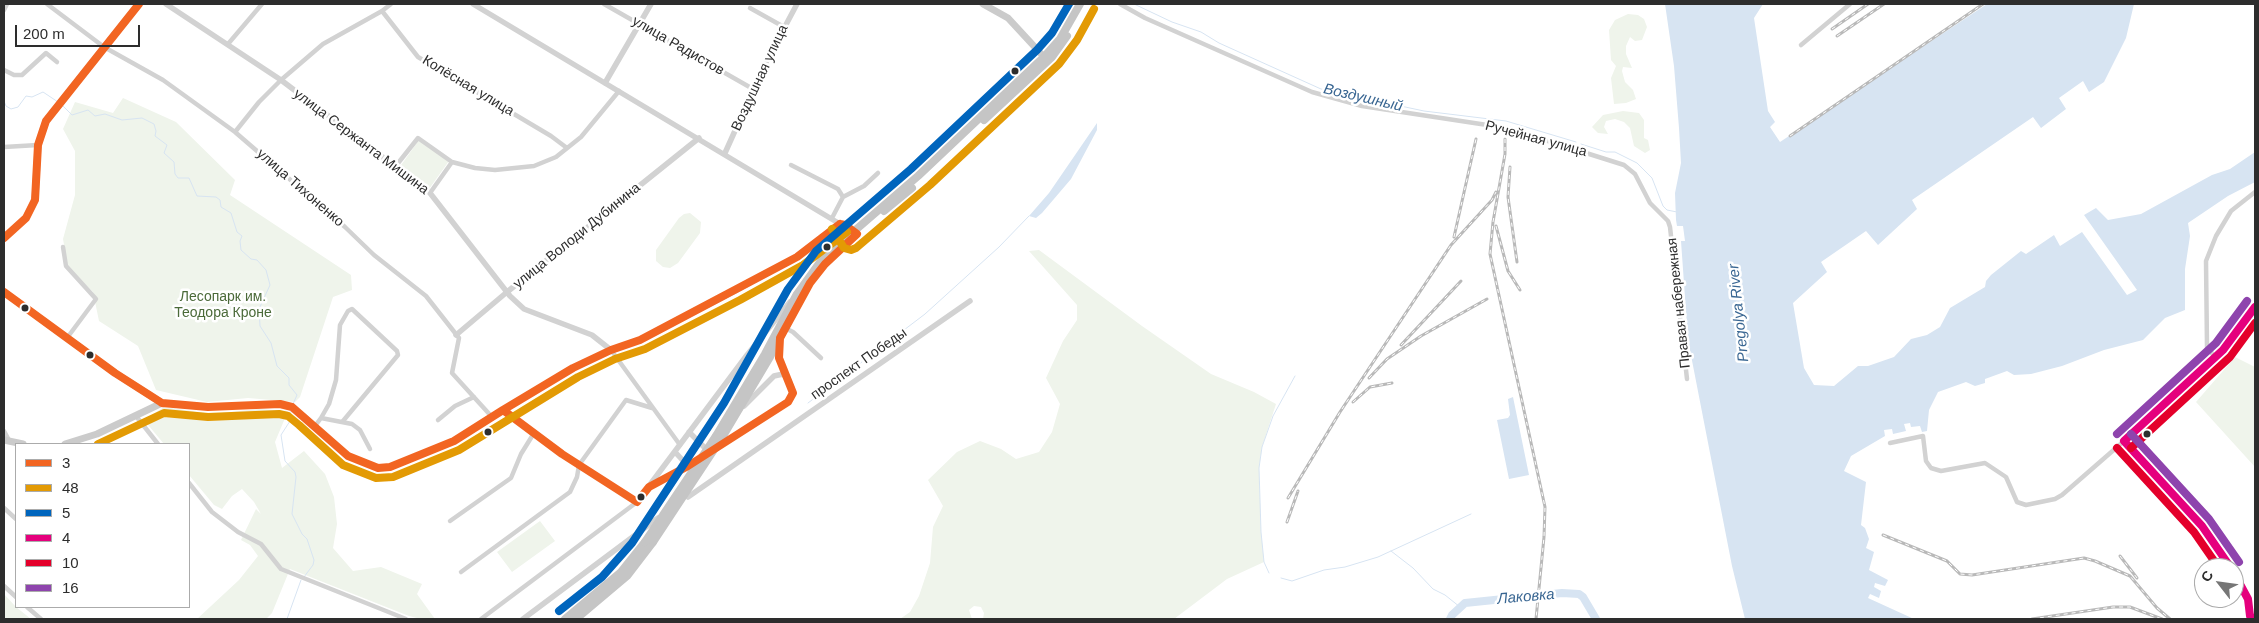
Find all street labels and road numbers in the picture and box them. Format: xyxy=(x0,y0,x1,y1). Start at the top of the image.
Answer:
street label: улица Радистов xyxy=(629,13,727,79)
street label: Воздушная улица xyxy=(728,22,792,134)
street label: Колёсная улица xyxy=(419,52,517,120)
street label: улица Сержанта Мишина xyxy=(290,86,432,198)
street label: Ручейная улица xyxy=(1483,117,1589,161)
street label: улица Тихоненко xyxy=(253,146,347,230)
street label: улица Володи Дубинина xyxy=(510,180,644,292)
street label: Правая набережная xyxy=(1664,237,1694,369)
street label: проспект Победы xyxy=(808,325,910,403)

